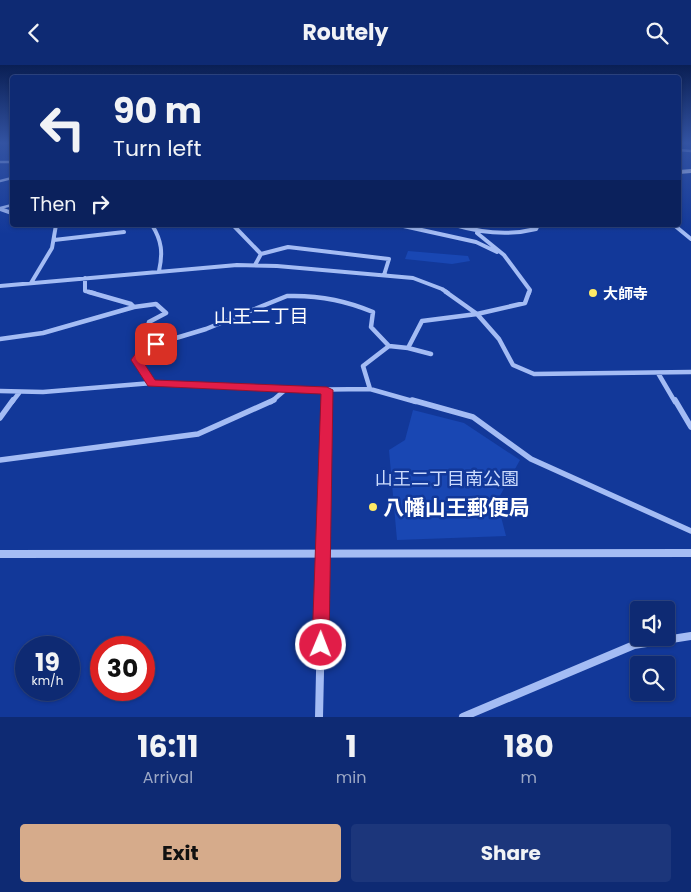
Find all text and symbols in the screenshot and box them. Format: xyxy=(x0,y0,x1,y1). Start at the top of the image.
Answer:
text: Routely xyxy=(302,17,389,48)
icon: back xyxy=(20,19,48,47)
icon: search xyxy=(643,19,671,47)
text: 90 m xyxy=(113,86,202,135)
icon: left xyxy=(30,95,95,160)
text: Turn left xyxy=(113,133,201,164)
icon: right xyxy=(86,190,114,218)
text: Then xyxy=(30,191,76,218)
place label: 大師寺 xyxy=(603,283,648,304)
marker: 大師寺 xyxy=(587,287,599,299)
district label: 山王二丁目 xyxy=(213,303,309,330)
pin xyxy=(135,323,177,365)
icon: arrive xyxy=(142,330,170,358)
park label: 山王二丁目南公園 xyxy=(375,466,519,491)
place label: 八幡山王郵便局 xyxy=(383,493,530,522)
marker: 八幡山王郵便局 xyxy=(367,501,379,513)
map controls xyxy=(630,601,675,701)
button: sound xyxy=(630,601,675,646)
position arrow xyxy=(294,618,346,670)
speed limit sign: 30 xyxy=(90,636,155,701)
text: 19 xyxy=(35,645,60,680)
button: search xyxy=(630,656,675,701)
text: km/h xyxy=(32,672,63,689)
text: 16:11 xyxy=(137,725,199,768)
text: 1 xyxy=(345,725,357,768)
text: 180 xyxy=(504,725,554,768)
text: Arrival xyxy=(143,766,193,789)
text: min xyxy=(336,766,366,789)
text: m xyxy=(520,766,537,789)
button: Exit xyxy=(20,824,341,882)
button: Share xyxy=(351,824,671,882)

